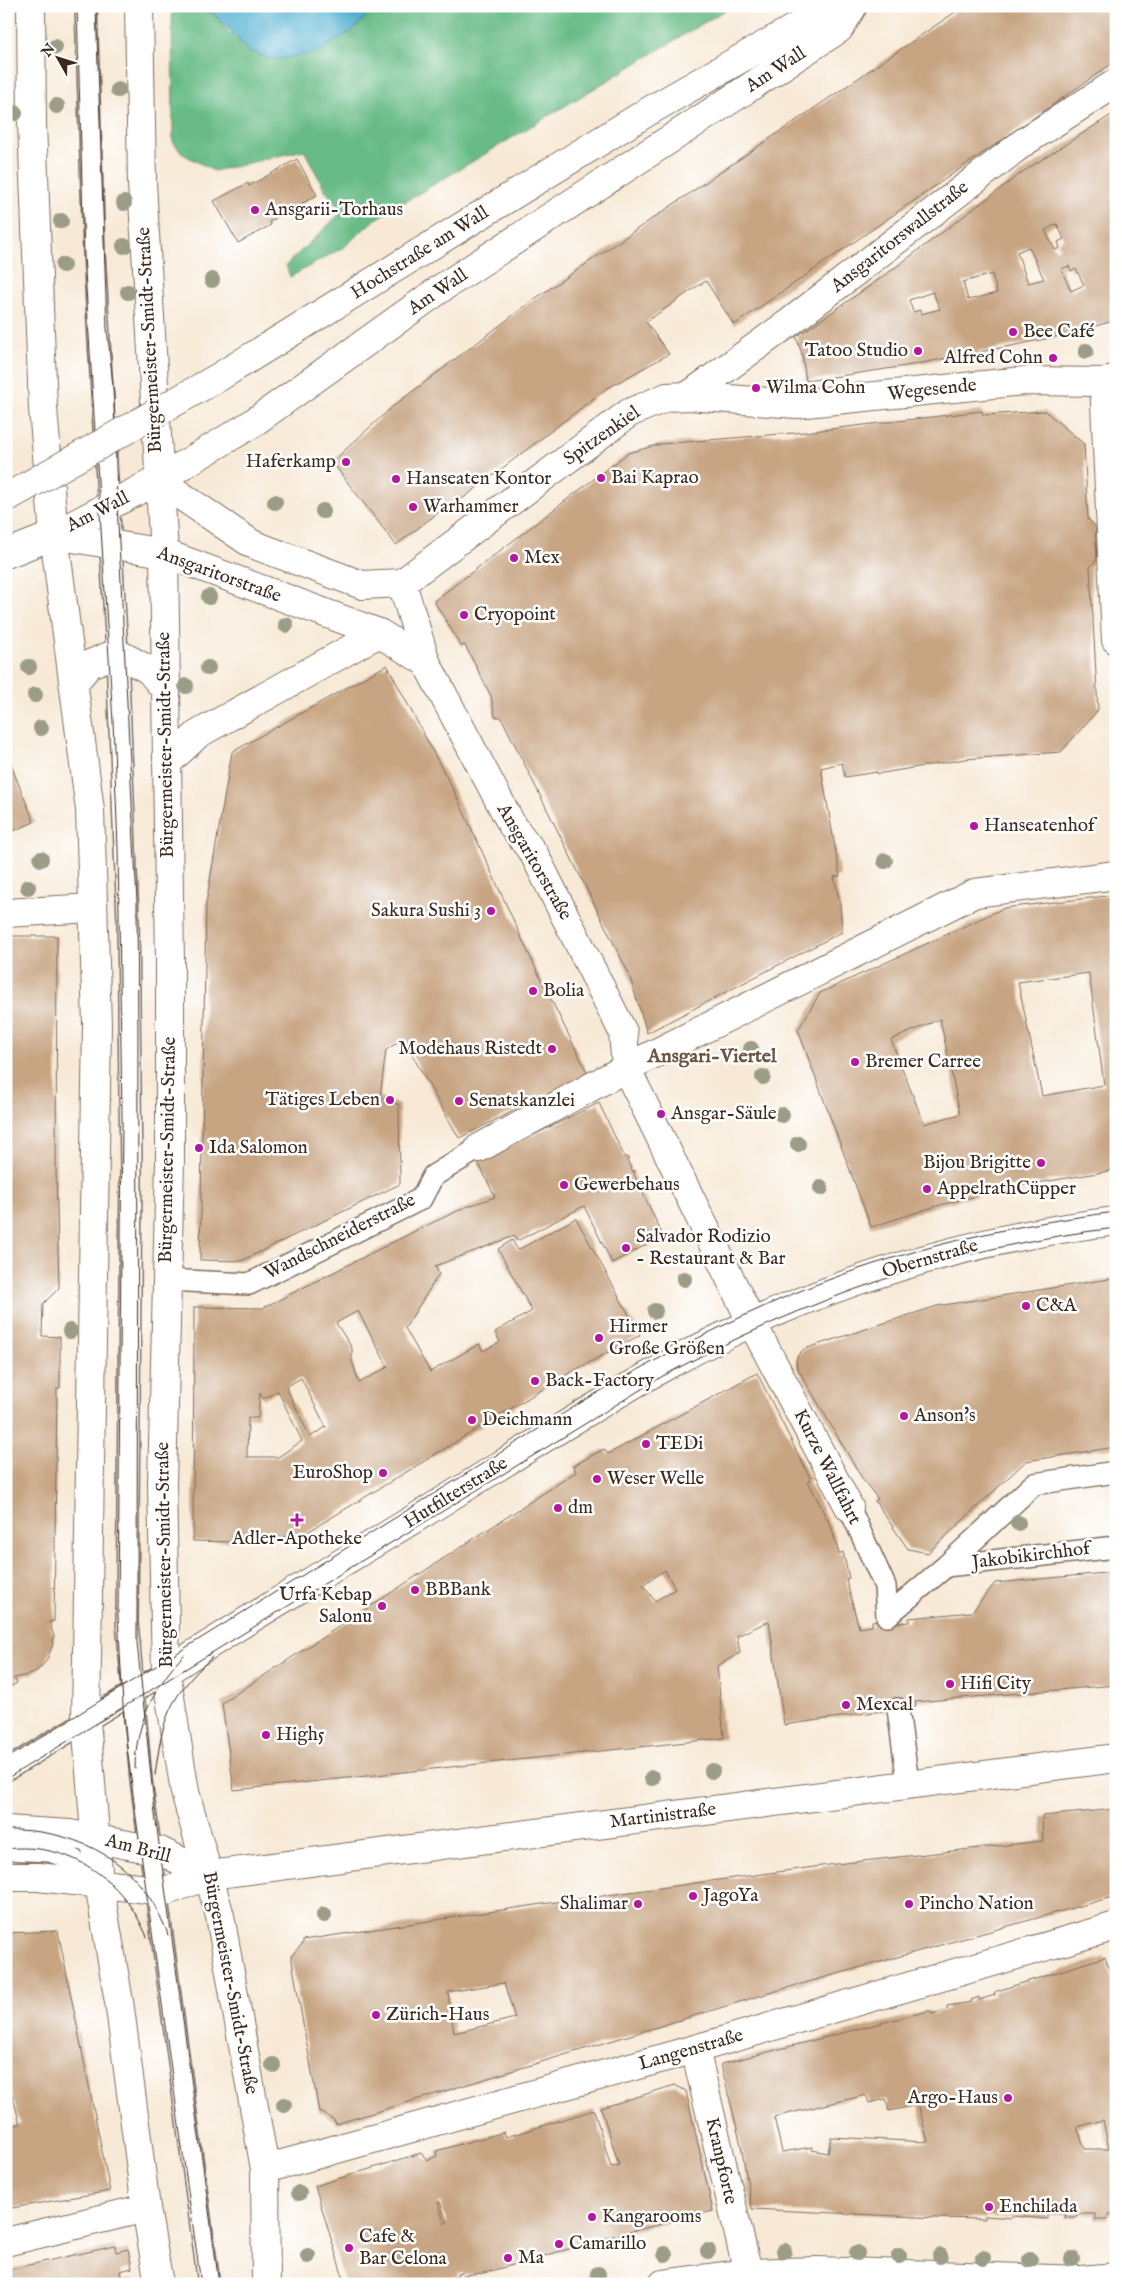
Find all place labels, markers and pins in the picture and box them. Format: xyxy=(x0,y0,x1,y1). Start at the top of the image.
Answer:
place label: Ansgarii-Torhaus xyxy=(264,198,403,222)
marker: Ansgarii-Torhaus xyxy=(249,204,261,216)
place label: Bee Café xyxy=(1023,320,1095,344)
marker: Bee Café xyxy=(1007,326,1019,338)
place label: Tatoo Studio xyxy=(805,339,908,363)
marker: Tatoo Studio xyxy=(912,345,924,357)
place label: Alfred Cohn xyxy=(943,346,1043,370)
marker: Alfred Cohn xyxy=(1047,352,1059,364)
place label: Wilma Cohn xyxy=(766,376,865,400)
marker: Wilma Cohn xyxy=(750,382,762,394)
place label: Haferkamp xyxy=(246,450,336,474)
marker: Haferkamp xyxy=(340,456,352,468)
place label: Bai Kaprao xyxy=(611,466,699,490)
place label: Hanseaten Kontor xyxy=(406,467,551,491)
marker: Bai Kaprao xyxy=(595,472,607,484)
marker: Hanseaten Kontor xyxy=(390,473,402,485)
place label: Warhammer xyxy=(423,495,518,519)
marker: Warhammer xyxy=(407,501,419,513)
place label: Mex xyxy=(524,546,560,570)
marker: Mex xyxy=(508,552,520,564)
place label: Cryopoint xyxy=(474,603,556,627)
marker: Cryopoint xyxy=(458,609,470,621)
place label: Hanseatenhof xyxy=(984,814,1098,838)
marker: Hanseatenhof xyxy=(968,820,980,832)
place label: Sakura Sushi 3 xyxy=(371,899,481,923)
marker: Sakura Sushi 3 xyxy=(485,905,497,917)
place label: Bolia xyxy=(543,979,585,1003)
marker: Bolia xyxy=(527,985,539,997)
place label: Modehaus Ristedt xyxy=(398,1037,542,1061)
marker: Modehaus Ristedt xyxy=(546,1043,558,1055)
place label: Bremer Carree xyxy=(865,1050,981,1074)
marker: Bremer Carree xyxy=(849,1056,861,1068)
place label: Tätiges Leben xyxy=(265,1088,380,1112)
place label: Senatskanzlei xyxy=(469,1089,575,1113)
marker: Tätiges Leben xyxy=(384,1094,396,1106)
marker: Senatskanzlei xyxy=(453,1095,465,1107)
place label: Ansgar-Säule xyxy=(670,1102,777,1126)
marker: Ansgar-Säule xyxy=(655,1108,667,1120)
place label: Ida Salomon xyxy=(209,1136,308,1160)
marker: Ida Salomon xyxy=(193,1142,205,1154)
place label: Bijou Brigitte xyxy=(923,1151,1031,1175)
marker: Bijou Brigitte xyxy=(1035,1157,1047,1169)
place label: Gewerbehaus xyxy=(574,1173,680,1197)
place label: AppelrathCüpper xyxy=(936,1177,1076,1201)
marker: Gewerbehaus xyxy=(558,1179,570,1191)
marker: AppelrathCüpper xyxy=(921,1183,933,1195)
place label: Salvador Rodizio - Restaurant & Bar xyxy=(636,1225,785,1271)
marker: Salvador Rodizio - Restaurant & Bar xyxy=(620,1242,632,1254)
place label: C&A xyxy=(1036,1294,1078,1318)
marker: C&A xyxy=(1020,1300,1032,1312)
place label: Hirmer Große Größen xyxy=(609,1315,725,1361)
marker: Hirmer Große Größen xyxy=(593,1332,605,1344)
place label: Back-Factory xyxy=(545,1369,655,1393)
marker: Back-Factory xyxy=(529,1375,541,1387)
place label: Anson's xyxy=(913,1404,976,1428)
place label: Deichmann xyxy=(482,1408,572,1432)
marker: Anson's xyxy=(898,1410,910,1422)
marker: Deichmann xyxy=(466,1414,478,1426)
place label: TEDi xyxy=(656,1432,703,1456)
marker: TEDi xyxy=(640,1438,652,1450)
place label: EuroShop xyxy=(292,1461,373,1485)
marker: EuroShop xyxy=(377,1467,389,1479)
place label: Weser Welle xyxy=(607,1467,705,1491)
marker: Weser Welle xyxy=(591,1473,603,1485)
place label: dm xyxy=(568,1496,593,1520)
marker: dm xyxy=(552,1502,564,1514)
marker: Adler-Apotheke xyxy=(291,1514,303,1526)
place label: Adler-Apotheke xyxy=(231,1527,362,1551)
place label: BBBank xyxy=(425,1578,492,1602)
place label: Urfa Kebap Salonu xyxy=(279,1583,372,1629)
marker: BBBank xyxy=(409,1584,421,1596)
marker: Urfa Kebap Salonu xyxy=(376,1600,388,1612)
place label: Hifi City xyxy=(960,1672,1032,1696)
marker: Hifi City xyxy=(944,1678,956,1690)
place label: Mexcal xyxy=(856,1693,914,1717)
marker: Mexcal xyxy=(840,1699,852,1711)
place label: High5 xyxy=(276,1723,325,1747)
marker: High5 xyxy=(260,1729,272,1741)
place label: JagoYa xyxy=(701,1884,759,1908)
marker: JagoYa xyxy=(687,1890,699,1902)
place label: Shalimar xyxy=(560,1892,628,1916)
place label: Pincho Nation xyxy=(919,1892,1034,1916)
marker: Shalimar xyxy=(632,1898,644,1910)
marker: Pincho Nation xyxy=(903,1898,915,1910)
place label: Zürich-Haus xyxy=(386,2003,489,2027)
marker: Zürich-Haus xyxy=(370,2009,382,2021)
place label: Argo-Haus xyxy=(907,2086,998,2110)
marker: Argo-Haus xyxy=(1002,2092,1014,2104)
place label: Enchilada xyxy=(999,2195,1078,2219)
marker: Enchilada xyxy=(983,2201,995,2213)
place label: Kangarooms xyxy=(602,2205,701,2229)
marker: Kangarooms xyxy=(586,2211,598,2223)
place label: Cafe & Bar Celona xyxy=(359,2225,448,2271)
place label: Camarillo xyxy=(569,2232,646,2256)
marker: Camarillo xyxy=(553,2238,565,2250)
marker: Cafe & Bar Celona xyxy=(343,2242,355,2254)
place label: Ma xyxy=(518,2246,545,2270)
marker: Ma xyxy=(502,2252,514,2264)

